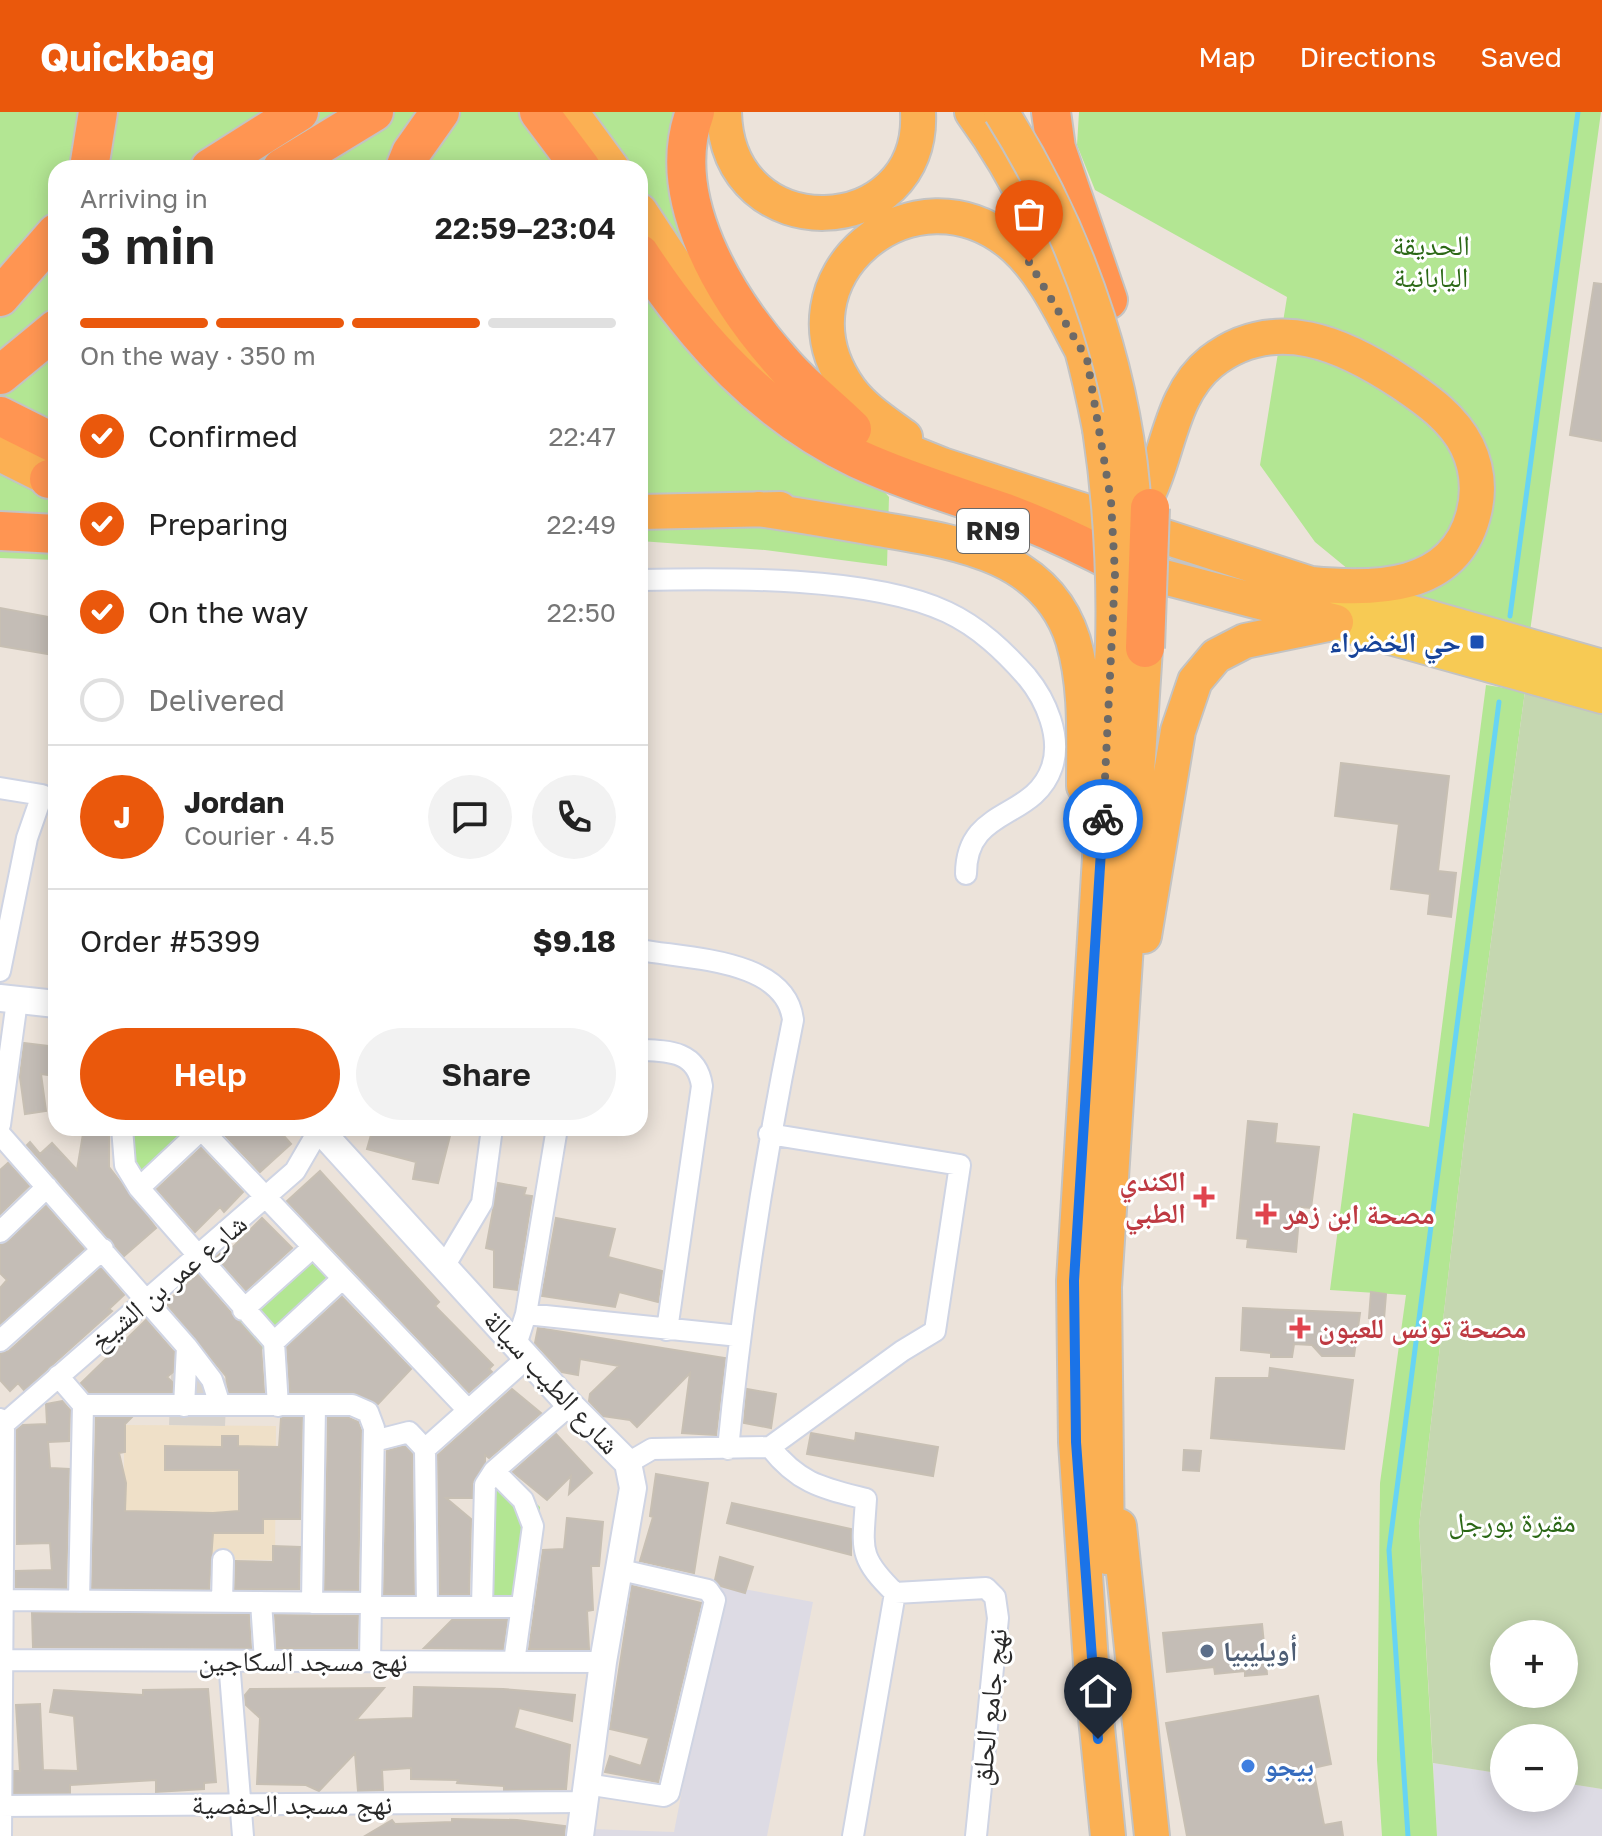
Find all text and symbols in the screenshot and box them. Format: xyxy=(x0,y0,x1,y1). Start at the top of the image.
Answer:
text: Quickbag xyxy=(40,34,215,79)
text: Map xyxy=(1198,40,1255,73)
text: Directions xyxy=(1299,40,1436,73)
text: Saved xyxy=(1480,40,1562,73)
pin xyxy=(995,180,1063,262)
text: Arriving in xyxy=(80,183,208,214)
icon: bag xyxy=(1007,192,1051,236)
text: 22:59–23:04 xyxy=(435,210,616,246)
text: 3 min xyxy=(80,213,215,275)
park label: الحديقة اليابانية xyxy=(1392,228,1470,293)
text: On the way · 350 m xyxy=(80,340,316,371)
icon: check xyxy=(80,414,124,458)
text: Confirmed xyxy=(148,418,298,454)
text: 22:47 xyxy=(548,421,616,452)
icon: check xyxy=(80,502,124,546)
text: Preparing xyxy=(148,506,289,542)
text: 22:49 xyxy=(546,509,616,540)
road number: RN9 xyxy=(957,509,1029,553)
icon: check xyxy=(80,590,124,634)
text: On the way xyxy=(148,594,308,630)
text: 22:50 xyxy=(547,597,616,628)
place label: حي الخضراء xyxy=(1329,625,1461,665)
marker: حي الخضراء xyxy=(1468,633,1486,651)
text: Delivered xyxy=(148,682,285,718)
button: chat xyxy=(428,775,512,859)
button: phone xyxy=(532,775,616,859)
courier xyxy=(1063,779,1143,859)
text: Jordan xyxy=(184,784,284,820)
icon: bike xyxy=(1081,797,1125,841)
text: J xyxy=(113,799,131,835)
text: Courier · 4.5 xyxy=(184,820,335,851)
text: Order #5399 xyxy=(80,923,260,959)
text: $9.18 xyxy=(533,923,616,959)
button: Help xyxy=(80,1028,340,1120)
button: Share xyxy=(356,1028,616,1120)
place label: الكندي الطبي xyxy=(1119,1164,1186,1236)
marker: الكندي الطبي xyxy=(1193,1186,1215,1208)
place label: مصحة ابن زهر xyxy=(1283,1197,1435,1232)
marker: مصحة ابن زهر xyxy=(1255,1203,1277,1225)
street label: شارع عمر بن الشيخ xyxy=(82,1206,254,1359)
street label: شارع الطيب سيالة xyxy=(476,1303,627,1462)
place label: مصحة تونس للعيون xyxy=(1318,1311,1527,1345)
marker: مصحة تونس للعيون xyxy=(1289,1317,1311,1339)
park label: مقبرة بورجل xyxy=(1448,1505,1576,1540)
map controls xyxy=(1490,1620,1578,1812)
button: + xyxy=(1490,1620,1578,1708)
street label: نهج جامع الحلق xyxy=(964,1627,1015,1788)
place label: أويليبيا xyxy=(1223,1634,1298,1668)
marker: أويليبيا xyxy=(1198,1642,1216,1660)
street label: نهج مسجد السكاجين xyxy=(198,1644,408,1679)
pin xyxy=(1064,1657,1132,1739)
icon: home xyxy=(1076,1669,1120,1713)
button: − xyxy=(1490,1724,1578,1812)
place label: بيجو xyxy=(1264,1749,1314,1783)
marker: بيجو xyxy=(1239,1757,1257,1775)
street label: نهج مسجد الحفصية xyxy=(192,1787,392,1822)

